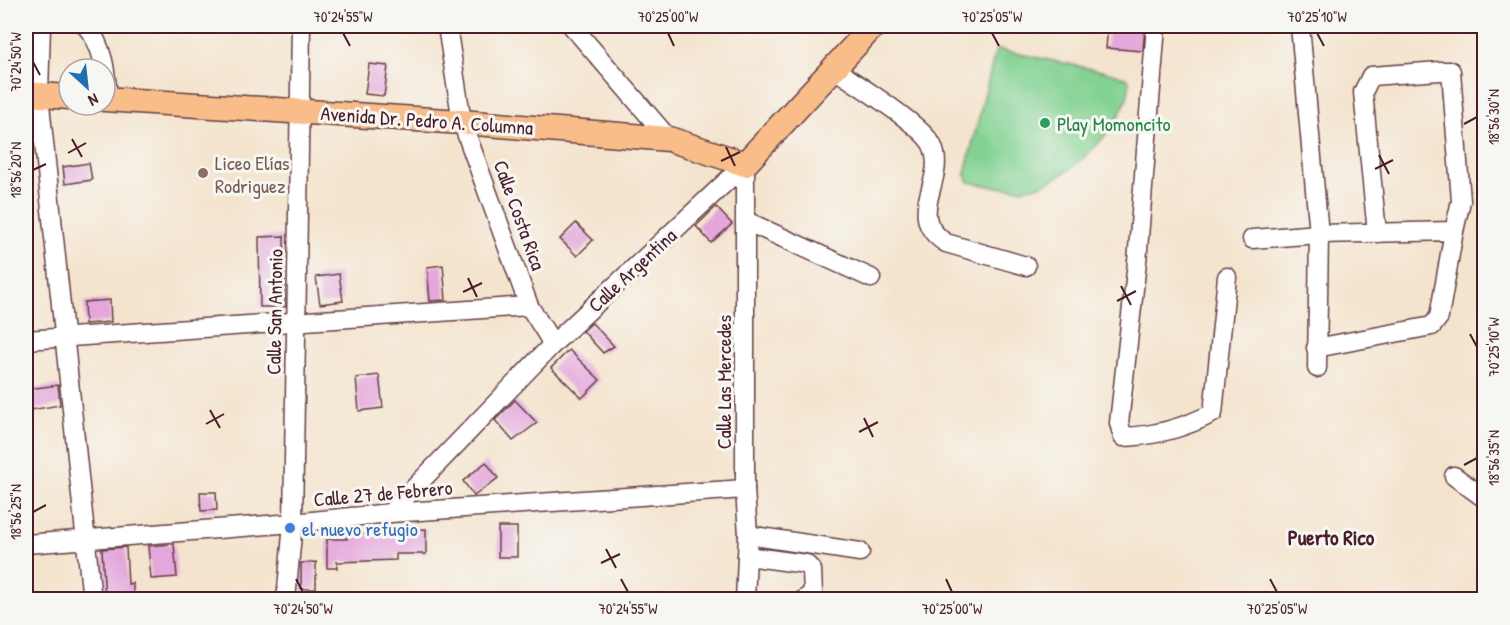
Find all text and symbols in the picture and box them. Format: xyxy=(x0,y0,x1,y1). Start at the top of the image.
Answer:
text: 70°24'55"W xyxy=(313,6,373,27)
text: 70°25'00"W xyxy=(638,6,699,27)
text: 70°25'05"W xyxy=(962,6,1023,27)
text: 70°25'10"W xyxy=(1287,6,1347,27)
text: 70°24'50"W xyxy=(5,31,26,92)
north arrow xyxy=(57,57,117,117)
text: N xyxy=(85,89,103,112)
text: 18°56'30"N xyxy=(1483,89,1504,145)
street label: Avenida Dr. Pedro A. Columna xyxy=(320,99,534,141)
place label: Play Momoncito xyxy=(1057,110,1171,137)
marker: Play Momoncito xyxy=(1038,116,1052,130)
text: 18°56'20"N xyxy=(5,142,26,198)
place label: Liceo Elías Rodriguez xyxy=(215,149,290,199)
street label: Calle Costa Rica xyxy=(488,156,552,274)
marker: Liceo Elías Rodriguez xyxy=(196,166,210,180)
street label: Calle Argentina xyxy=(582,222,682,318)
street label: Calle San Antonio xyxy=(259,249,289,375)
street label: Calle Las Mercedes xyxy=(710,315,737,449)
text: 70°25'10"W xyxy=(1483,317,1504,377)
text: 18°56'35"N xyxy=(1483,430,1504,486)
street label: Calle 27 de Febrero xyxy=(312,473,454,513)
text: 18°56'25"N xyxy=(5,484,26,540)
place label: el nuevo refugio xyxy=(302,515,418,542)
marker: el nuevo refugio xyxy=(283,521,297,535)
district label: Puerto Rico xyxy=(1288,523,1375,552)
text: 70°24'50"W xyxy=(273,598,334,619)
text: 70°24'55"W xyxy=(598,598,658,619)
text: 70°25'00"W xyxy=(922,598,983,619)
text: 70°25'05"W xyxy=(1247,598,1308,619)

